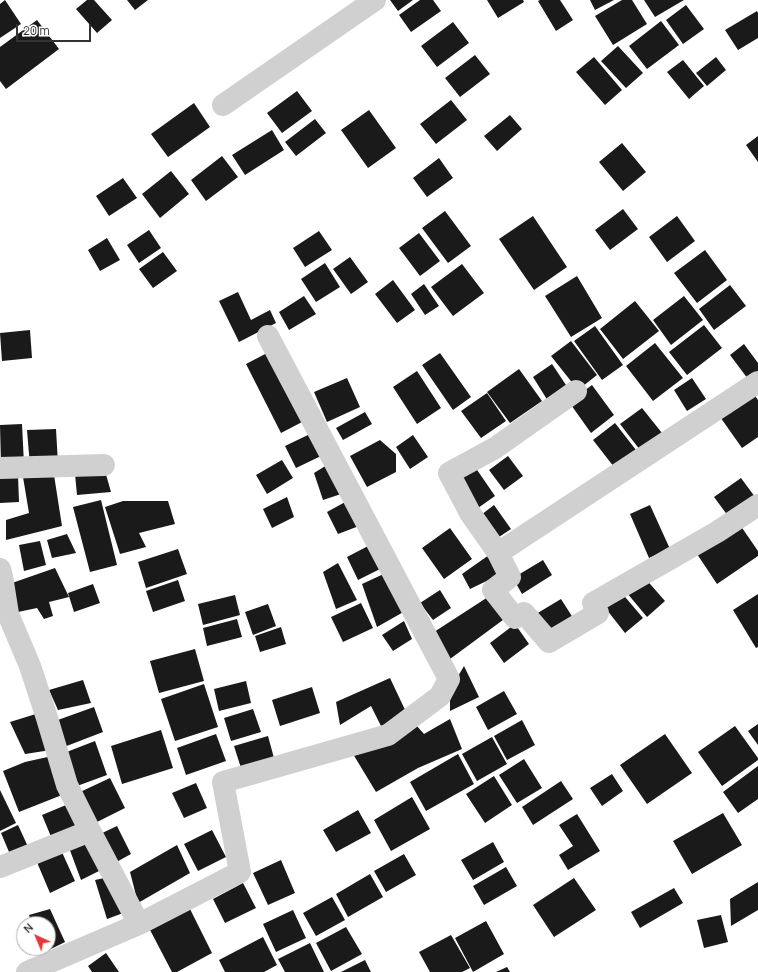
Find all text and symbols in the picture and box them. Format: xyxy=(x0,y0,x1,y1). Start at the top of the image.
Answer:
scale bar xyxy=(18,16,93,42)
text: 20 m xyxy=(23,22,50,39)
north arrow xyxy=(16,916,56,956)
text: N xyxy=(20,920,36,936)

